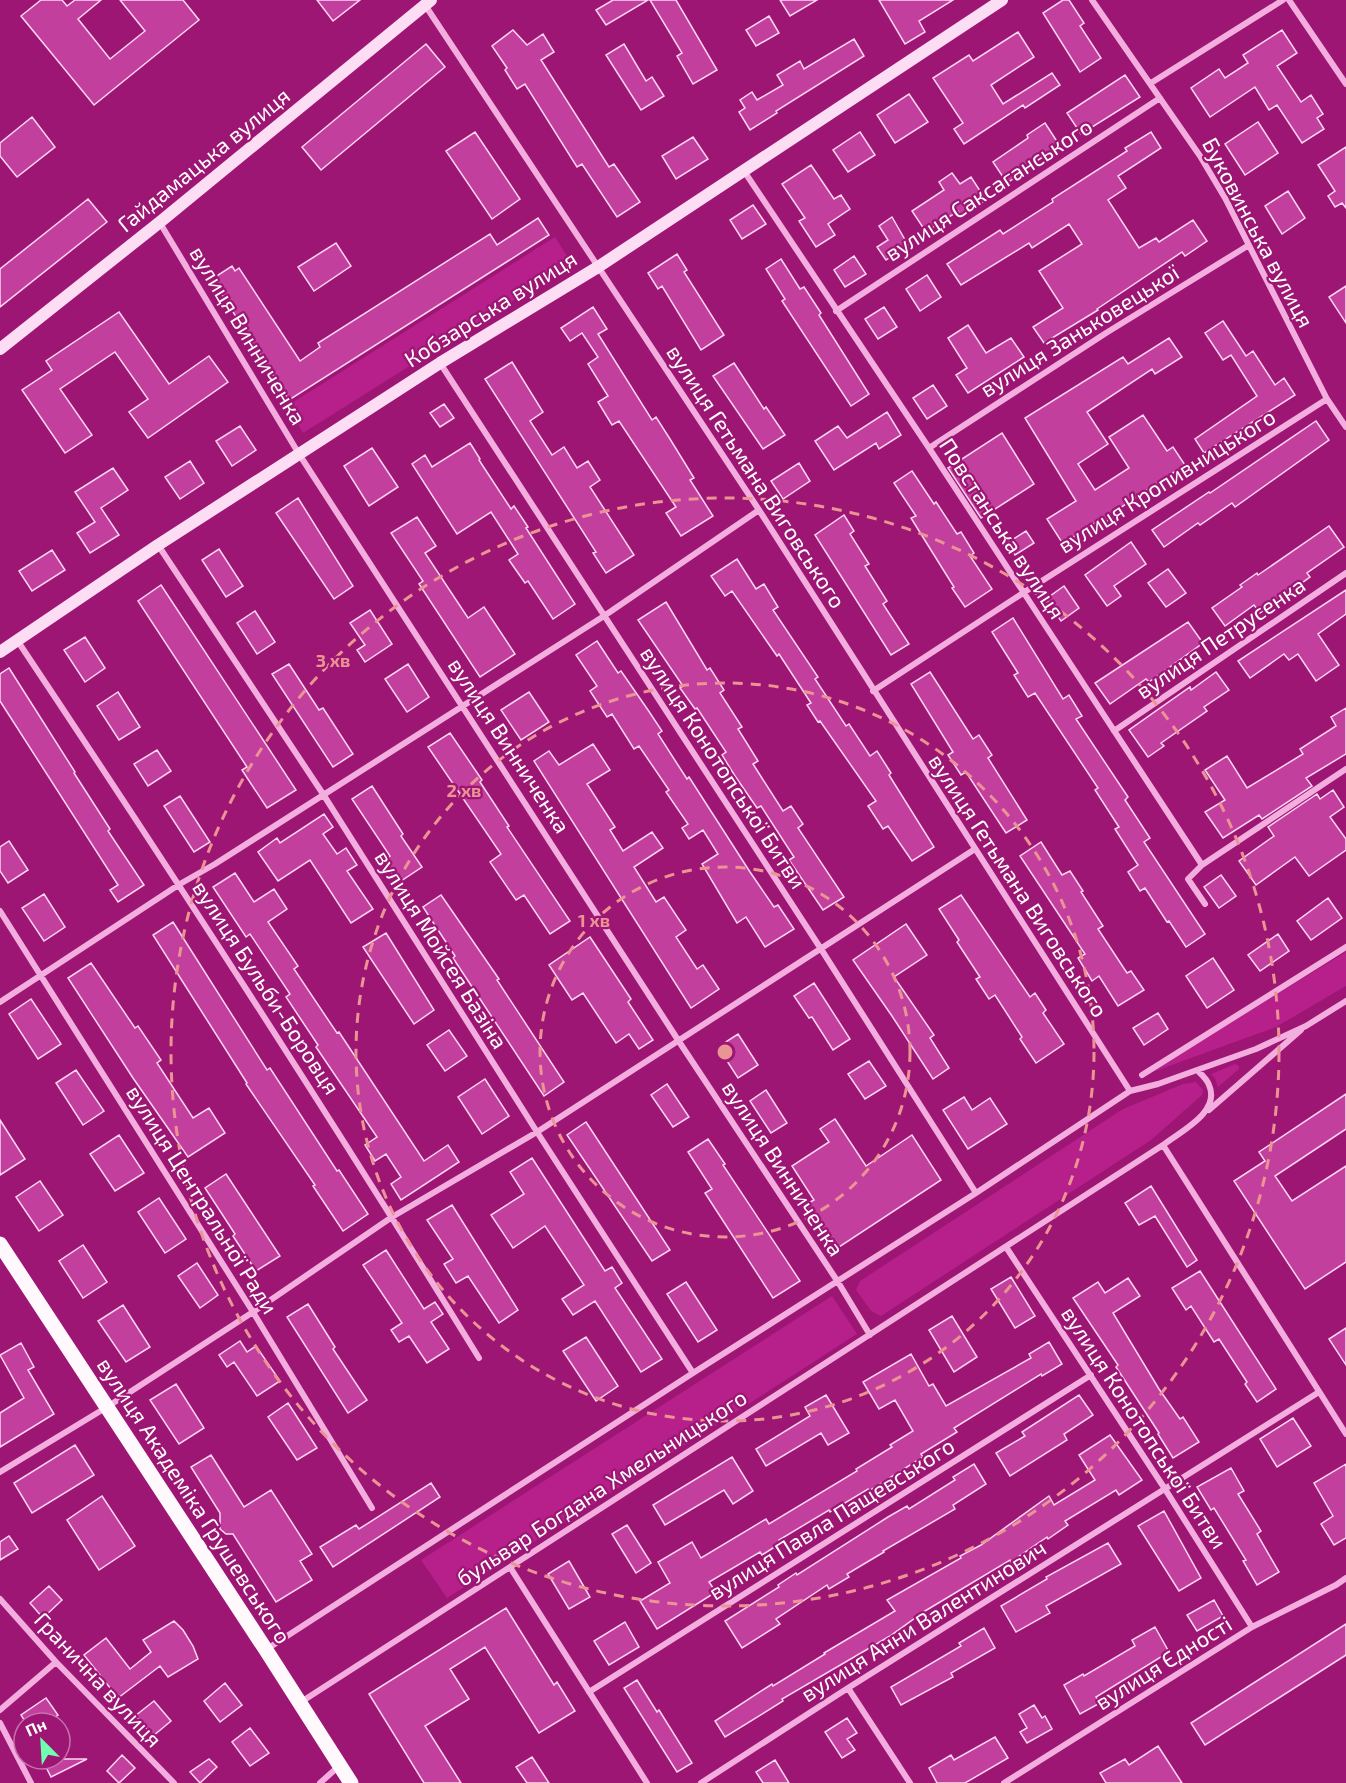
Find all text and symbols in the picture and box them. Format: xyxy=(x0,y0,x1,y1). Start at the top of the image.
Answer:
street label: Гайдамацька вулиця xyxy=(112,82,295,237)
street label: вулиця Саксаганського xyxy=(880,112,1097,267)
street label: Буковинська вулиця xyxy=(1197,133,1320,332)
street label: вулиця Винниченка xyxy=(185,241,313,429)
street label: Кобзарська вулиця xyxy=(399,244,582,372)
street label: вулиця Заньковецької xyxy=(975,258,1184,403)
street label: вулиця Гетьмана Виговського xyxy=(661,340,852,613)
street label: вулиця Кропивницького xyxy=(1052,402,1280,559)
street label: Повстанська вулиця xyxy=(934,433,1071,624)
street label: вулиця Петрусенка xyxy=(1130,571,1310,704)
street label: вулиця Конотопської Битви xyxy=(635,641,812,894)
text: 3 хв xyxy=(316,649,350,671)
street label: вулиця Винниченка xyxy=(443,653,576,838)
street label: вулиця Гетьмана Виговського xyxy=(923,749,1114,1022)
text: 2 хв xyxy=(447,779,481,801)
street label: вулиця Мойсея Базіна xyxy=(369,845,514,1054)
street label: вулиця Бульби-Боровця xyxy=(187,875,346,1099)
text: 1 хв xyxy=(578,909,610,931)
centre of rings xyxy=(715,1042,735,1062)
street label: вулиця Винниченка xyxy=(717,1076,850,1261)
street label: вулиця Центральної Ради xyxy=(121,1080,284,1318)
street label: вулиця Конотопської Битви xyxy=(1056,1301,1233,1554)
street label: вулиця Академіка Грушевського xyxy=(92,1352,297,1648)
street label: бульвар Богдана Хмельницького xyxy=(451,1383,752,1592)
street label: вулиця Павла Пащевського xyxy=(703,1432,959,1605)
street label: вулиця Анни Валентинович xyxy=(796,1534,1051,1707)
street label: Гранична вулиця xyxy=(29,1606,168,1752)
street label: вулиця Єдності xyxy=(1090,1610,1237,1715)
north arrow xyxy=(12,1711,72,1771)
text: Пн xyxy=(22,1714,49,1740)

